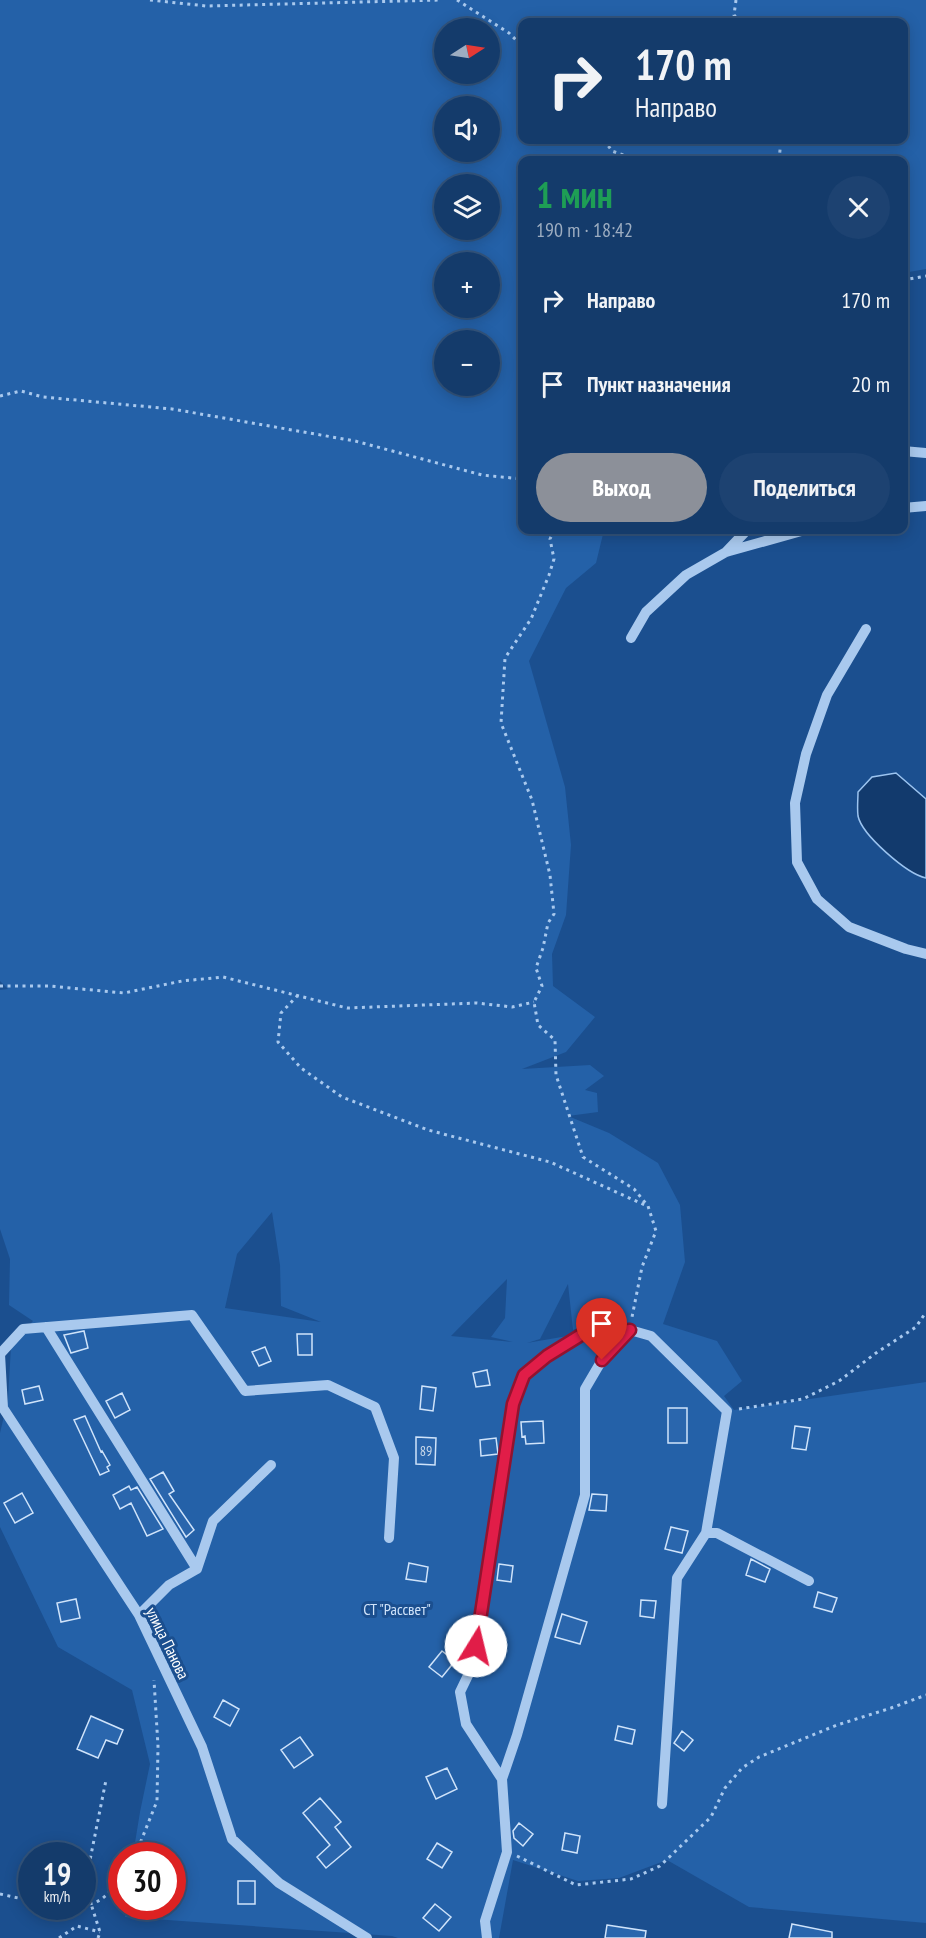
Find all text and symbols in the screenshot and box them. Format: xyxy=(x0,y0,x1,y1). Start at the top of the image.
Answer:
north arrow xyxy=(434,18,500,84)
map controls xyxy=(434,18,500,396)
text: 170 m xyxy=(635,37,732,92)
icon: right xyxy=(536,42,614,120)
text: Направо xyxy=(635,90,717,124)
button: sound xyxy=(434,96,500,162)
text: 1 мин xyxy=(536,171,613,218)
button: layers xyxy=(434,174,500,240)
button: close xyxy=(827,176,890,239)
text: 190 m · 18:42 xyxy=(536,217,633,243)
button: + xyxy=(434,252,500,318)
icon: right xyxy=(536,284,569,317)
text: Направо xyxy=(587,286,655,314)
text: 170 m xyxy=(841,286,890,314)
button: − xyxy=(434,330,500,396)
icon: arrive xyxy=(536,368,569,401)
text: Пункт назначения xyxy=(587,370,731,398)
text: 20 m xyxy=(851,370,890,398)
button: Выход xyxy=(536,453,707,522)
button: Поделиться xyxy=(719,453,890,522)
pin xyxy=(576,1298,627,1360)
icon: arrive xyxy=(585,1307,618,1340)
house number: 89 xyxy=(420,1442,432,1460)
park label: СТ "Рассвет" xyxy=(363,1599,431,1619)
street label: улица Панова xyxy=(142,1604,194,1682)
position arrow xyxy=(444,1614,508,1678)
speed limit sign: 30 xyxy=(108,1842,186,1920)
text: 19 xyxy=(43,1854,71,1893)
text: km/h xyxy=(44,1887,70,1906)

